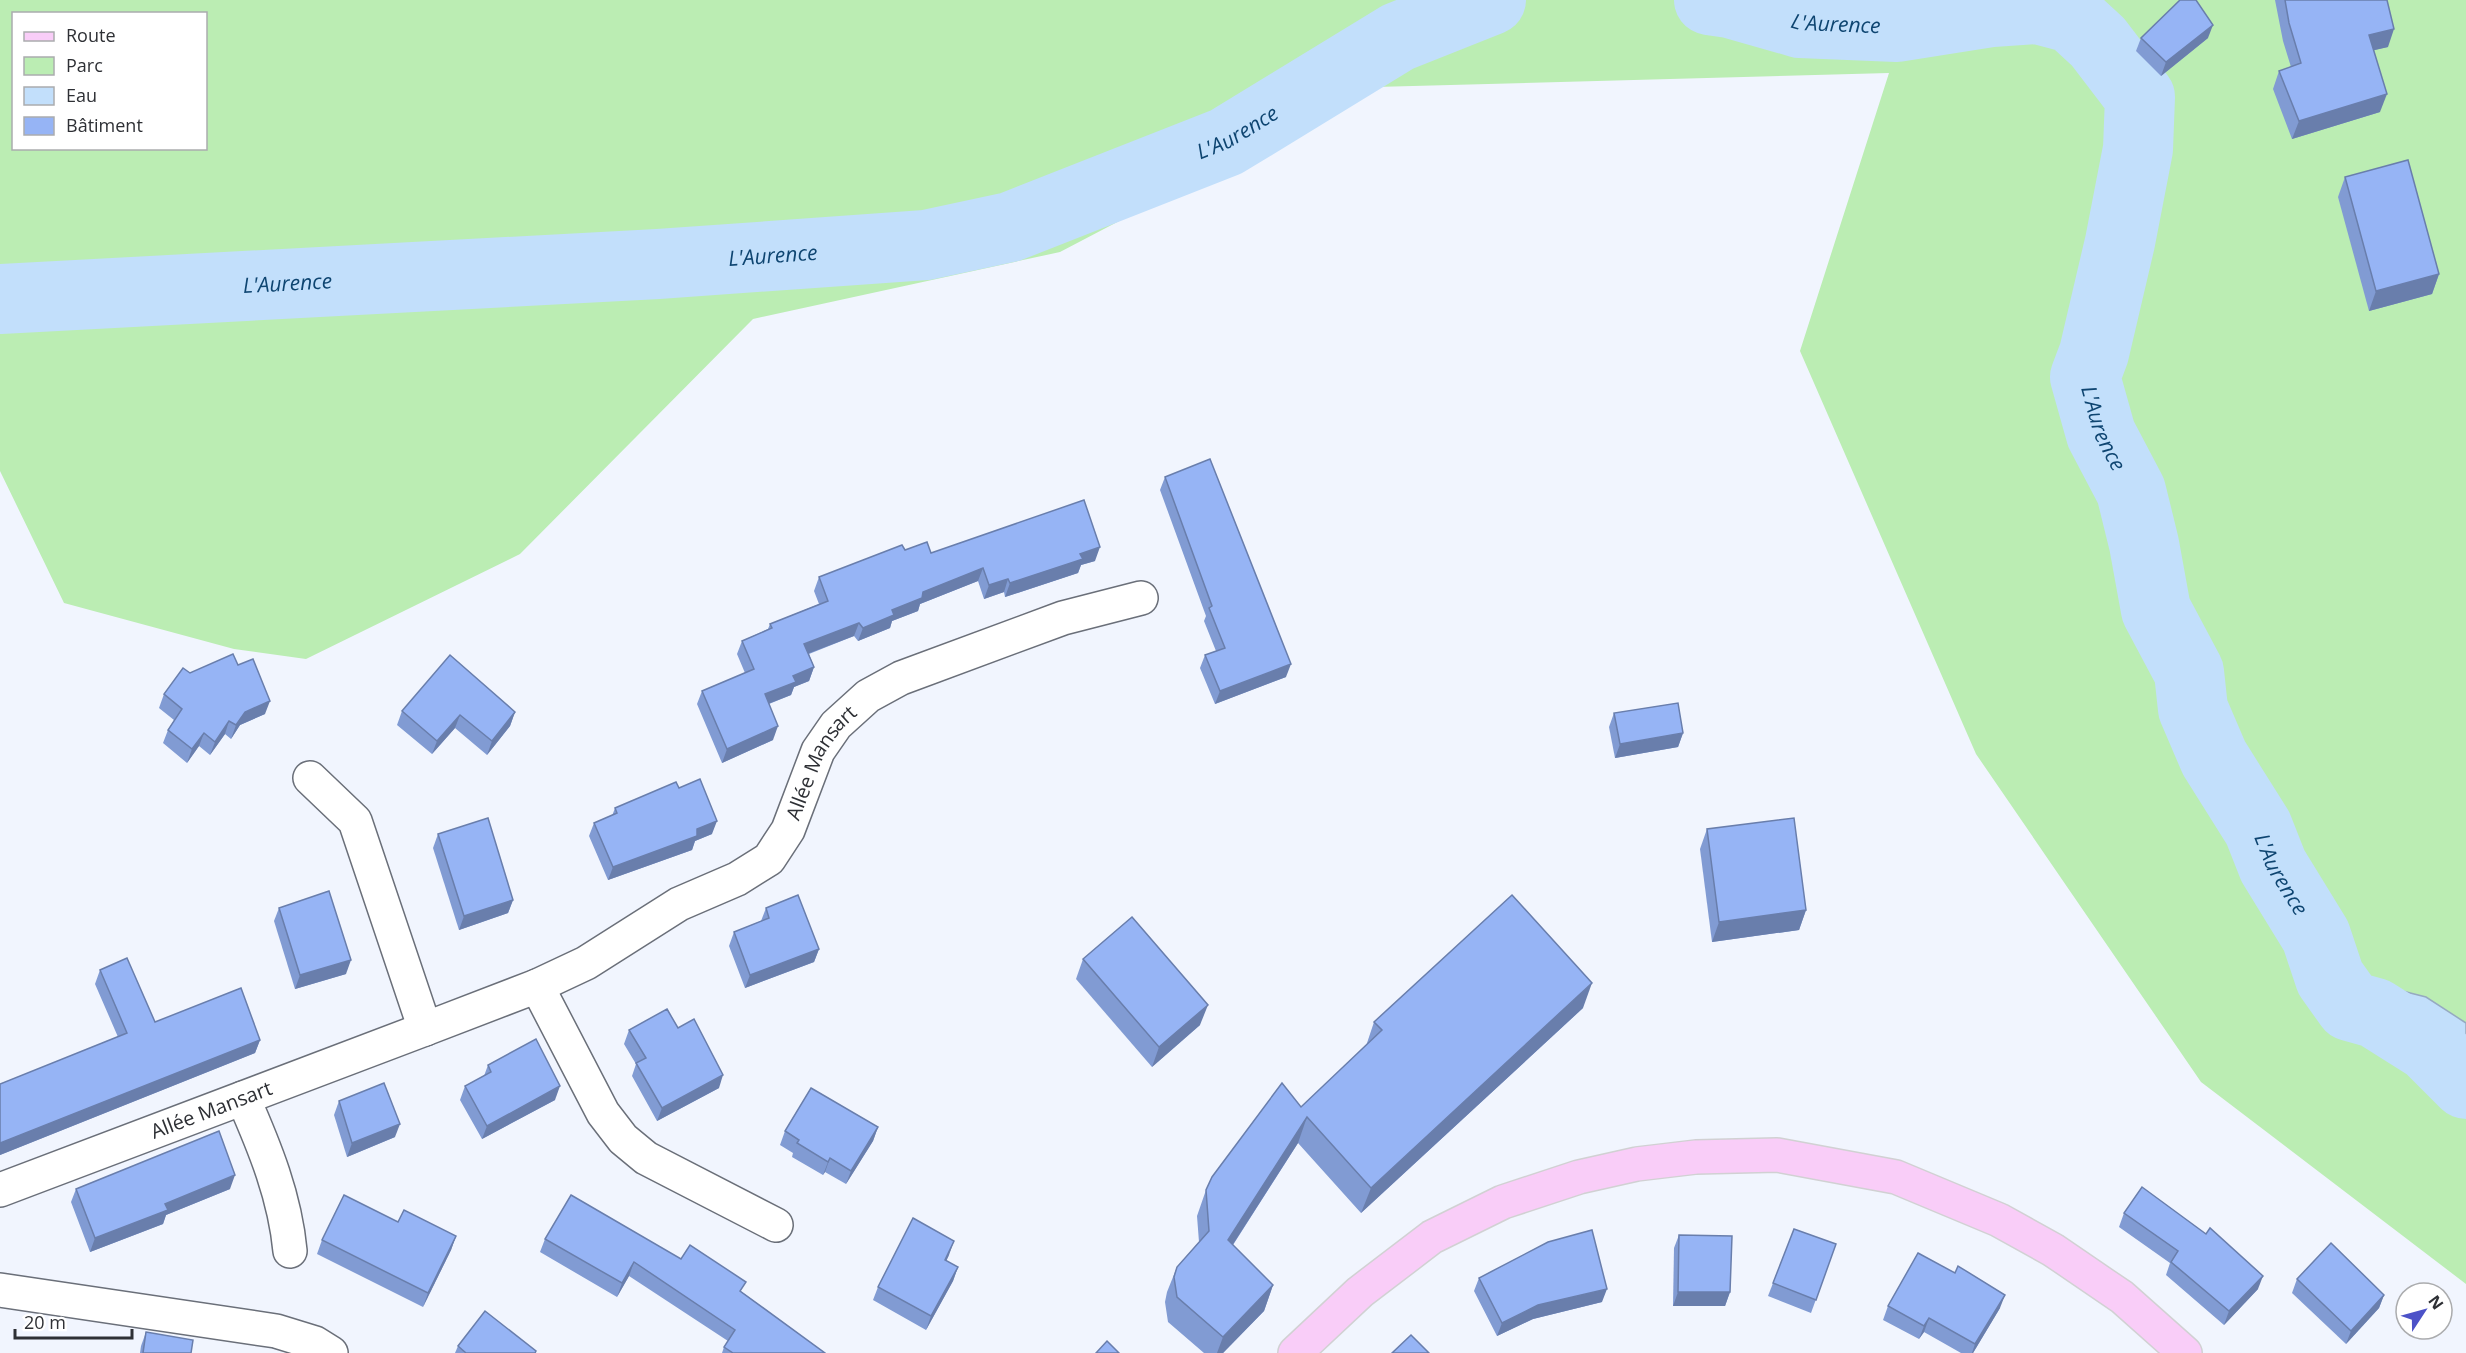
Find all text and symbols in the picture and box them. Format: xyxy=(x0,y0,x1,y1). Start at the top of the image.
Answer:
water label: L'Aurence xyxy=(1788,6,1881,39)
legend xyxy=(12,12,207,150)
text: Route xyxy=(66,23,116,47)
text: Parc xyxy=(66,53,103,77)
text: Eau xyxy=(66,83,97,107)
water label: L'Aurence xyxy=(1192,98,1283,165)
text: Bâtiment xyxy=(66,113,143,137)
water label: L'Aurence xyxy=(727,238,818,272)
water label: L'Aurence xyxy=(242,266,333,299)
water label: L'Aurence xyxy=(2075,382,2133,475)
street label: Allée Mansart xyxy=(779,699,862,824)
water label: L'Aurence xyxy=(2249,829,2315,920)
street label: Allée Mansart xyxy=(147,1074,276,1145)
north arrow xyxy=(2394,1281,2454,1341)
text: N xyxy=(2423,1290,2449,1314)
scale bar xyxy=(15,1302,132,1340)
text: 20 m xyxy=(24,1310,66,1334)

